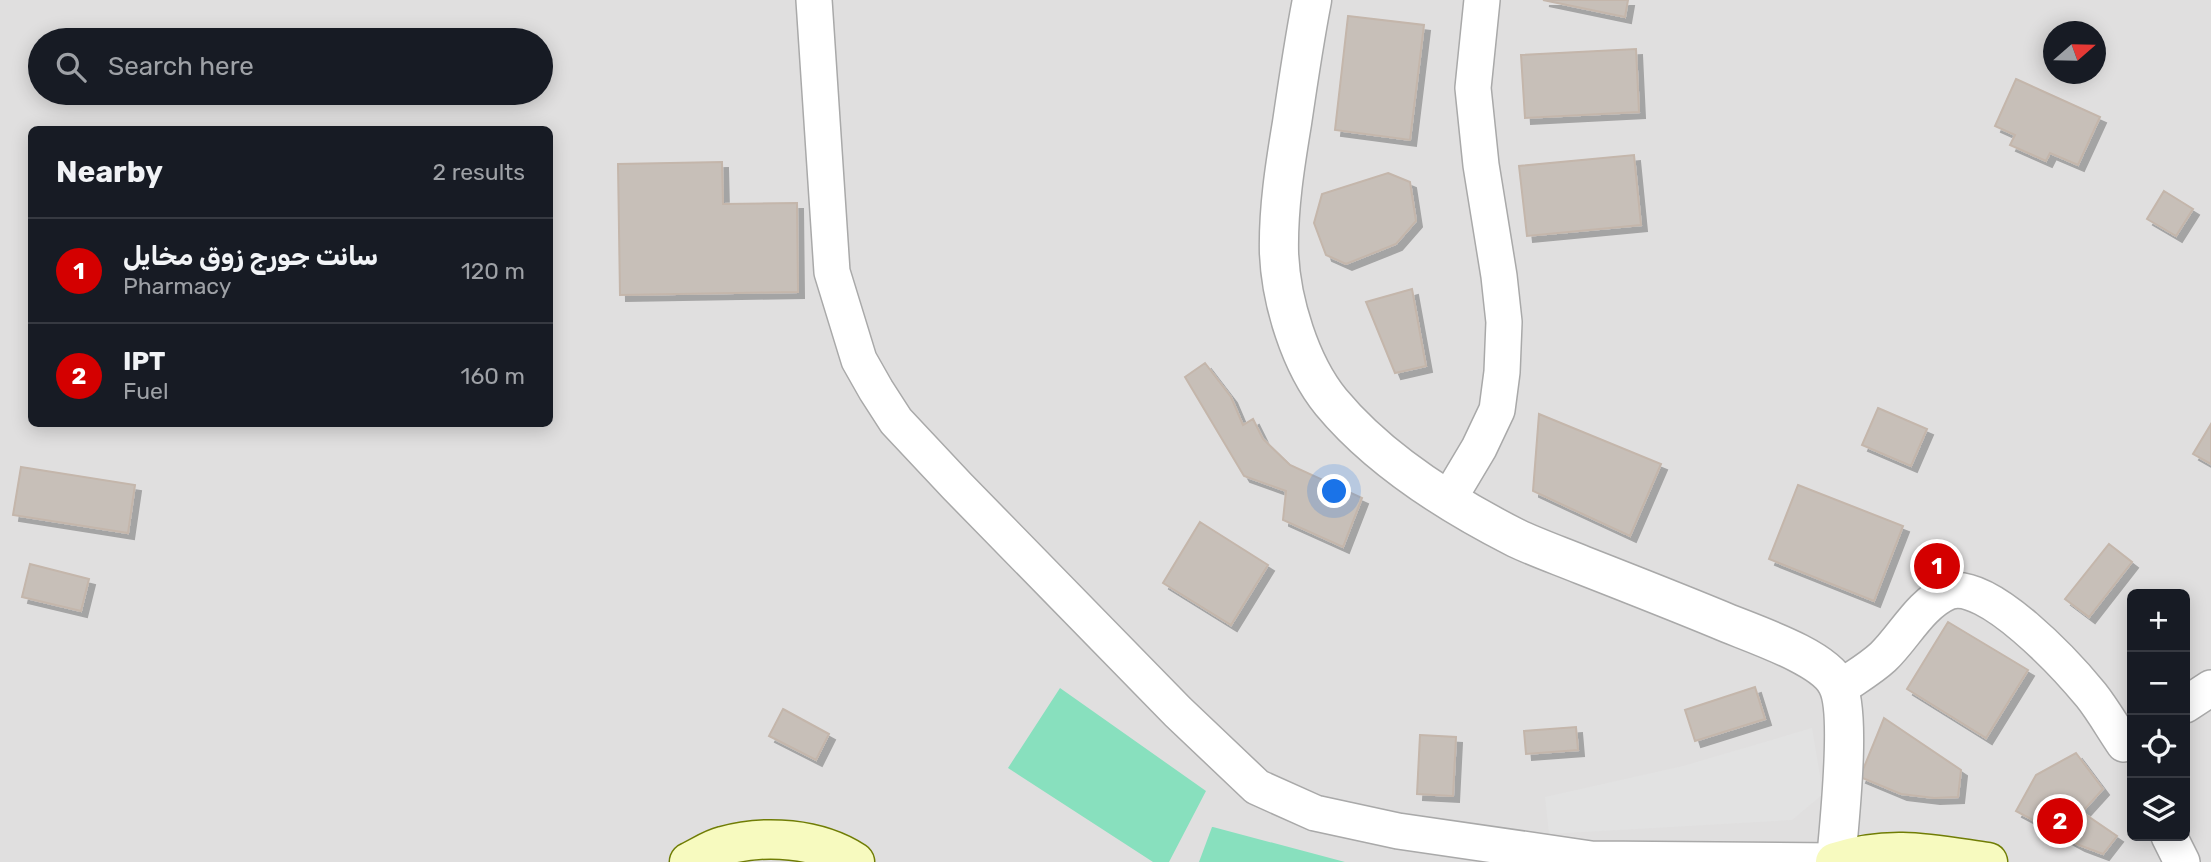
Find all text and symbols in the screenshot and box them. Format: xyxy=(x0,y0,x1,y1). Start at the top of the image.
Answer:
north arrow xyxy=(2043,21,2106,84)
search box xyxy=(28,28,553,105)
icon: search xyxy=(52,48,90,86)
text: Search here xyxy=(108,51,254,82)
text: Nearby xyxy=(56,154,163,190)
text: 2 results xyxy=(433,158,525,186)
text: سانت جورج زوق مخايل xyxy=(123,241,378,272)
text: 1 xyxy=(73,257,85,285)
text: 120 m xyxy=(461,257,525,285)
text: Pharmacy xyxy=(123,272,231,300)
text: IPT xyxy=(123,346,165,377)
text: 2 xyxy=(72,362,86,390)
text: 160 m xyxy=(461,362,525,390)
text: Fuel xyxy=(123,377,169,405)
your location xyxy=(1317,474,1351,508)
pin: 1 xyxy=(1914,540,1960,592)
map controls xyxy=(2127,589,2190,841)
button: + xyxy=(2127,589,2190,652)
button: − xyxy=(2127,652,2190,715)
button: locate xyxy=(2127,715,2190,778)
button: layers xyxy=(2127,778,2190,841)
pin: 2 xyxy=(2037,795,2083,847)

